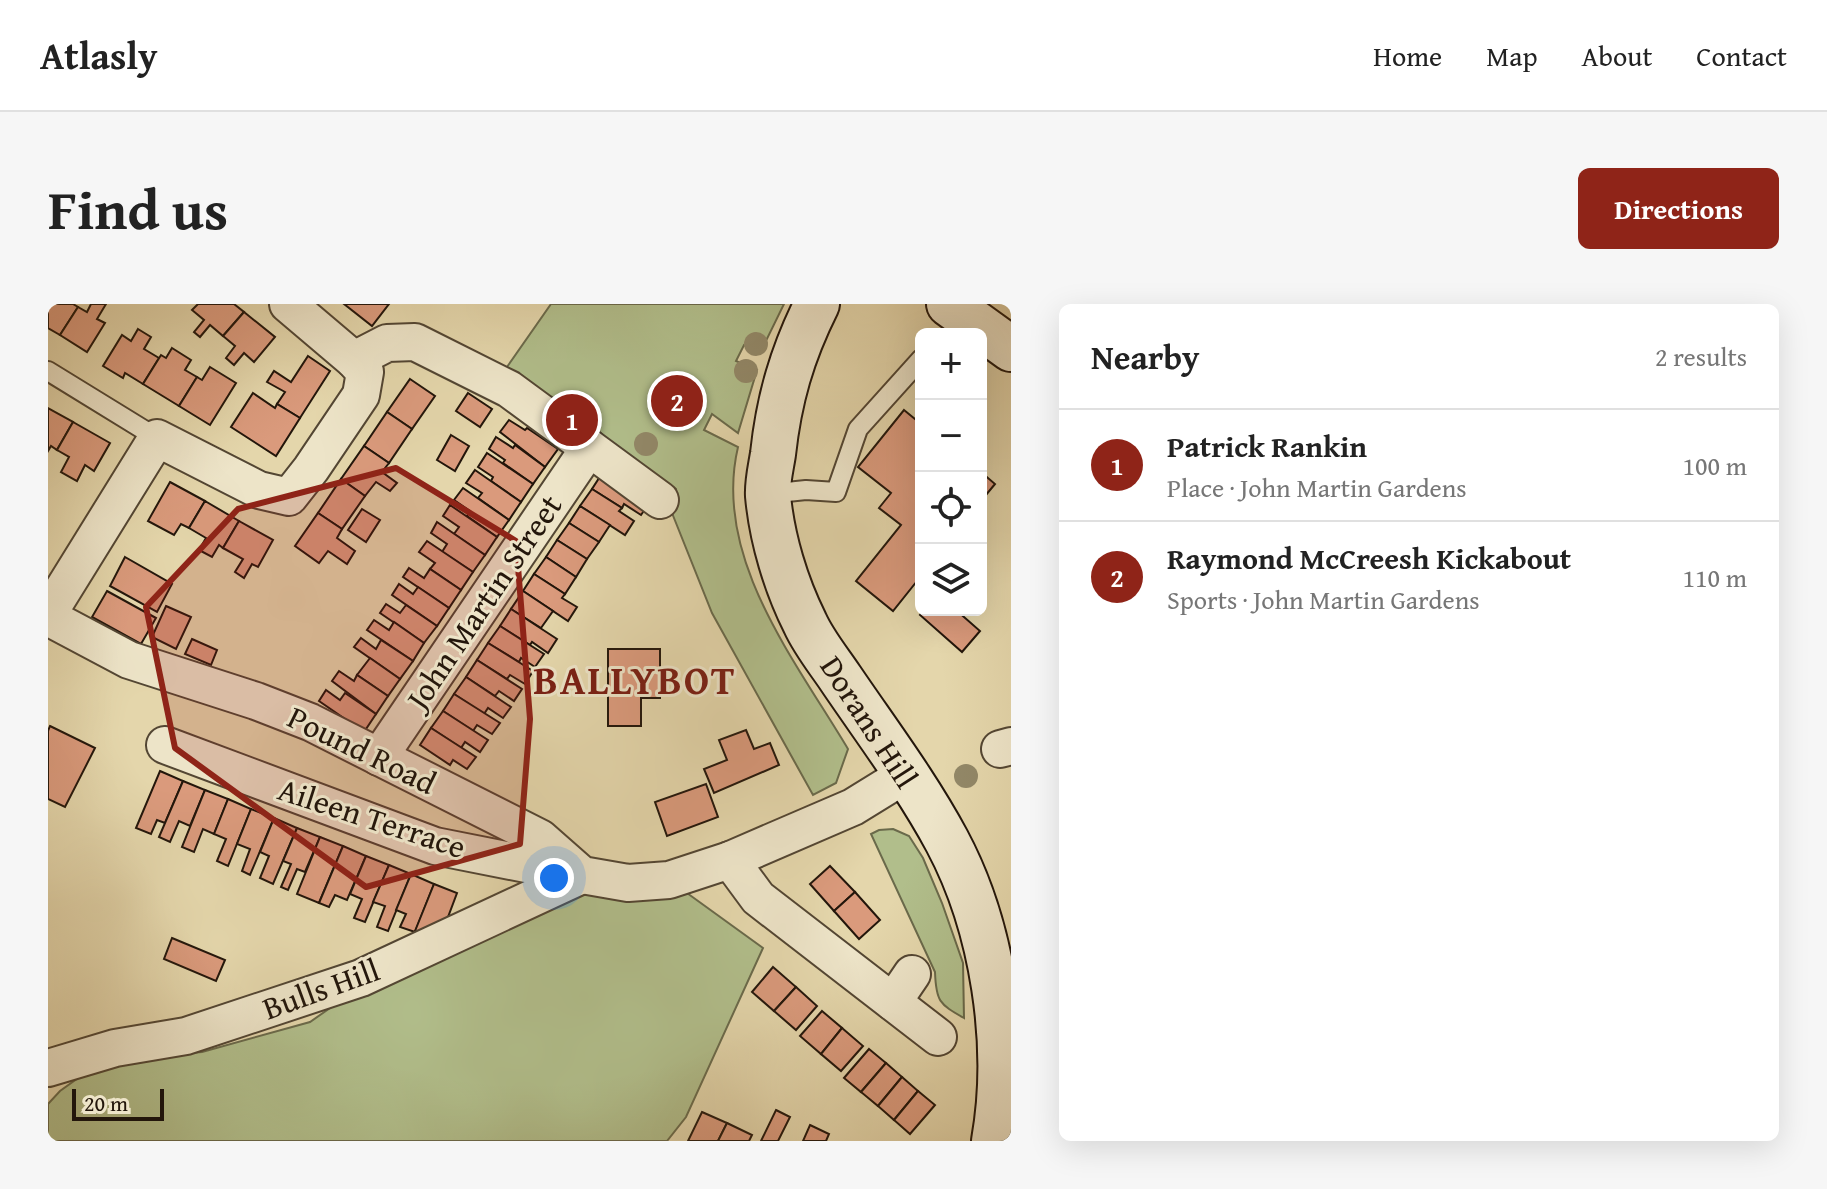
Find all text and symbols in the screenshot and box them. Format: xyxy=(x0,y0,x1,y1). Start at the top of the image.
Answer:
text: Atlasly xyxy=(40,27,158,83)
text: Home xyxy=(1373,35,1442,76)
text: Map xyxy=(1486,35,1538,76)
text: About xyxy=(1582,35,1652,76)
text: Contact xyxy=(1696,35,1787,76)
text: Find us xyxy=(48,167,228,250)
button: Directions xyxy=(1578,168,1779,249)
map controls xyxy=(915,328,987,616)
button: + xyxy=(915,328,987,400)
text: Nearby xyxy=(1091,332,1200,381)
text: 2 results xyxy=(1655,337,1747,376)
pin: 2 xyxy=(651,371,703,431)
pin: 1 xyxy=(546,390,598,450)
button: − xyxy=(915,400,987,472)
text: Patrick Rankin xyxy=(1167,424,1367,468)
text: 1 xyxy=(1110,446,1124,485)
text: 100 m xyxy=(1682,446,1747,485)
text: Place · John Martin Gardens xyxy=(1167,468,1467,507)
button: locate xyxy=(915,472,987,544)
street label: John Martin Street xyxy=(392,485,573,722)
text: Raymond McCreesh Kickabout xyxy=(1167,536,1571,580)
button: layers xyxy=(915,544,987,616)
text: 2 xyxy=(1110,558,1124,597)
text: 110 m xyxy=(1682,558,1747,597)
text: Sports · John Martin Gardens xyxy=(1167,580,1480,619)
street label: Dorans Hill xyxy=(809,646,930,797)
district label: BALLYBOT xyxy=(533,650,737,709)
street label: Pound Road xyxy=(280,693,444,806)
street label: Aileen Terrace xyxy=(272,765,472,870)
your location xyxy=(534,858,574,898)
street label: Bulls Hill xyxy=(256,946,386,1031)
scale bar xyxy=(72,1085,164,1121)
text: 20 m xyxy=(84,1087,128,1119)

